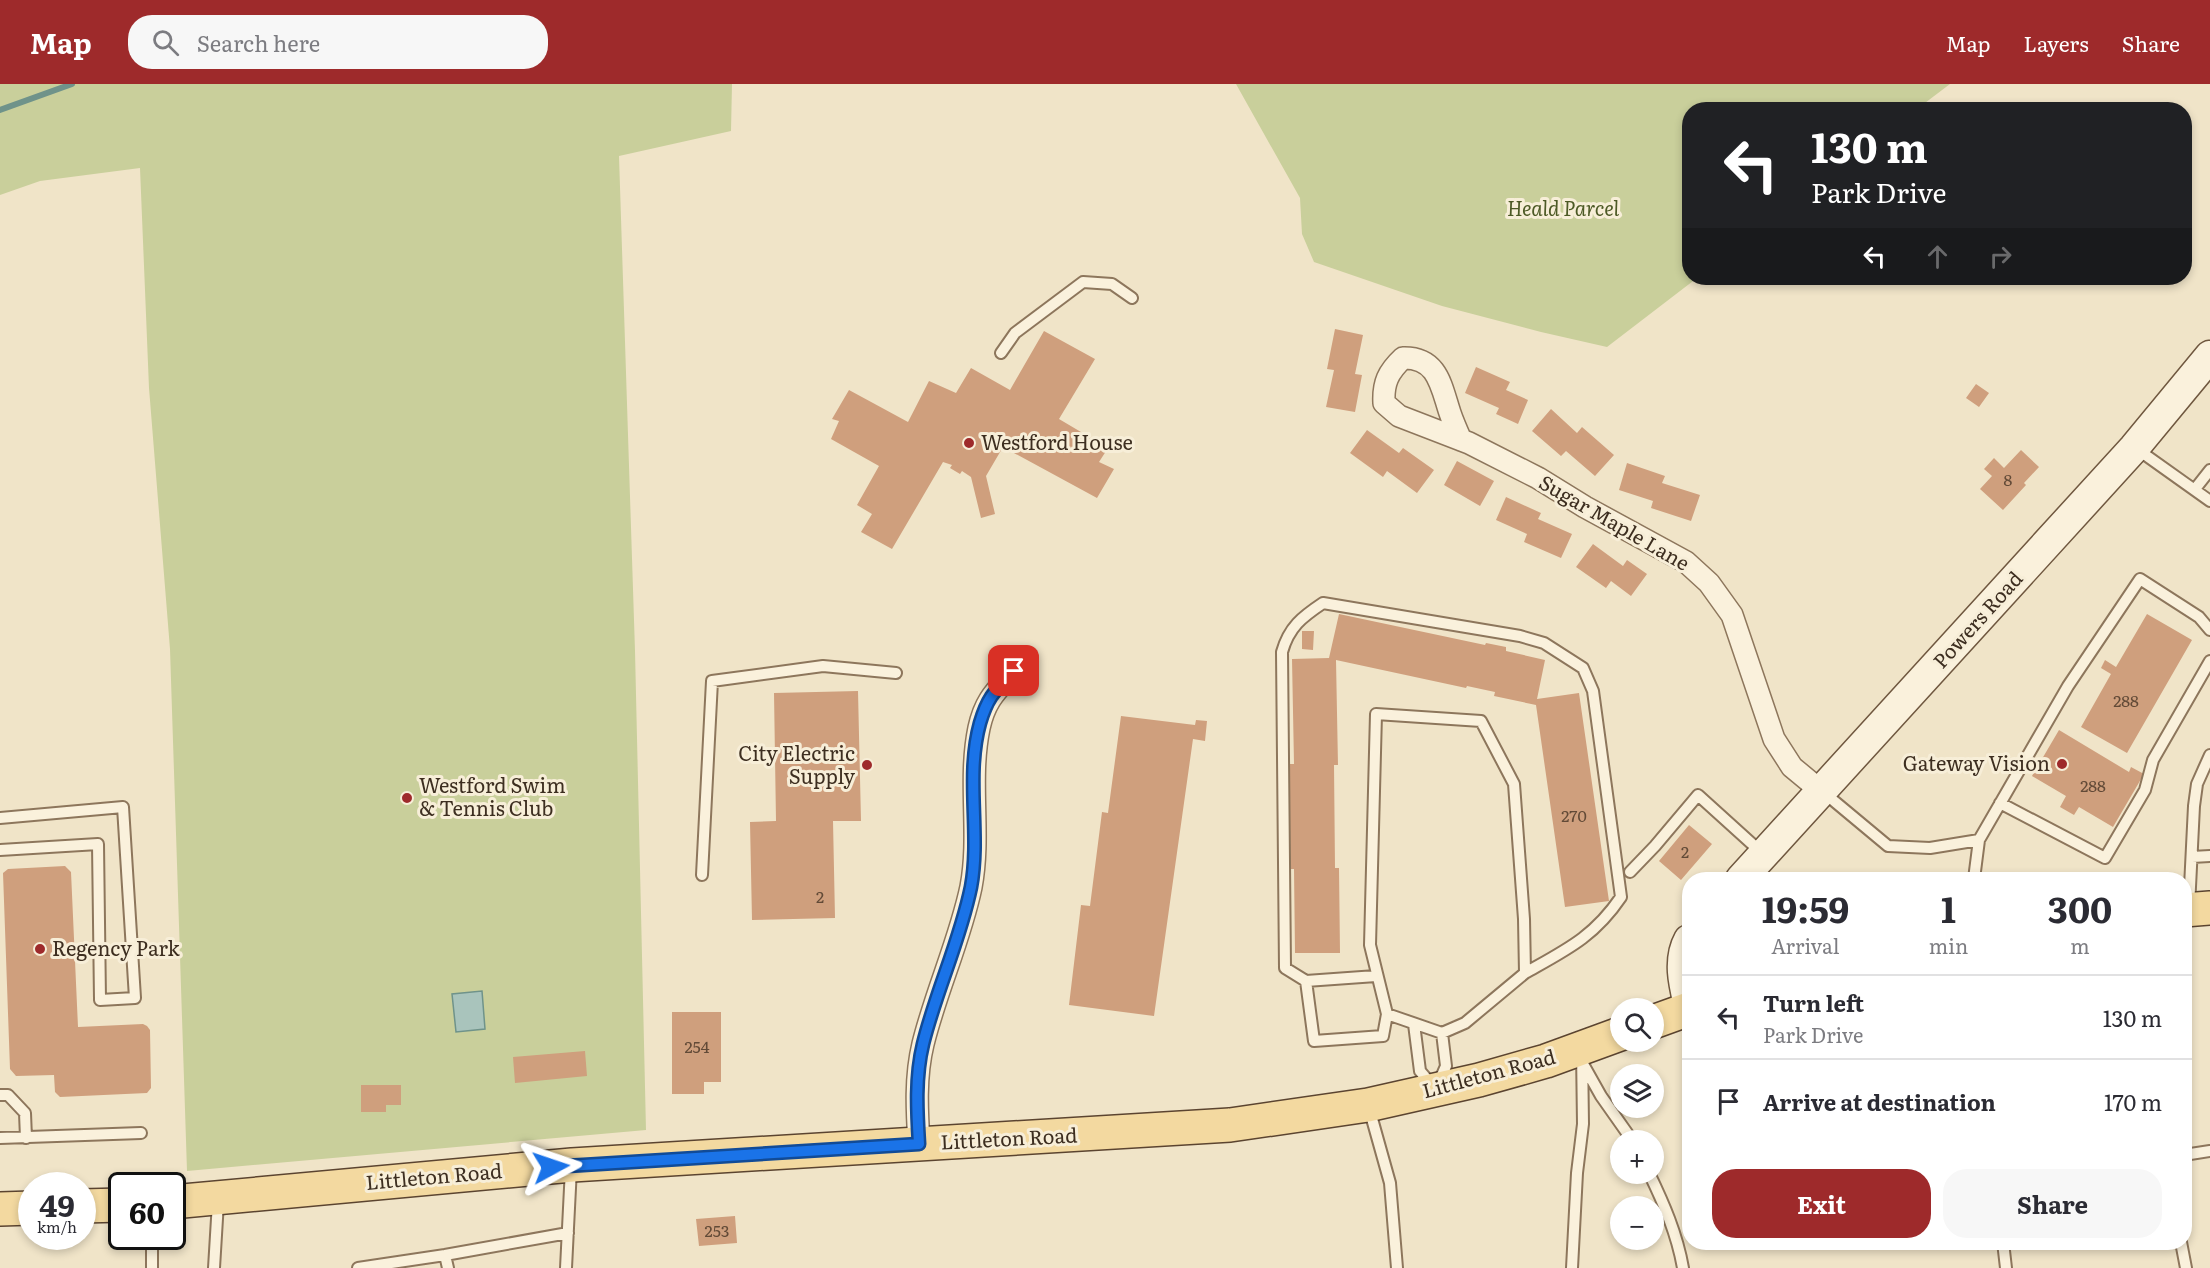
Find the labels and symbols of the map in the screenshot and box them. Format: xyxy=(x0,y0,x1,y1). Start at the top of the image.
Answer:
park label: Heald Parcel xyxy=(1507,192,1619,222)
place label: Westford House xyxy=(981,426,1133,456)
marker: Westford House xyxy=(962,436,976,450)
street label: Sugar Maple Lane xyxy=(1534,466,1696,577)
house number: 8 xyxy=(2004,467,2013,491)
street label: Powers Road xyxy=(1925,563,2028,674)
pin xyxy=(988,645,1039,696)
house number: 288 xyxy=(2113,688,2139,712)
place label: City Electric Supply xyxy=(738,737,855,790)
place label: Gateway Vision xyxy=(1903,747,2050,777)
marker: Gateway Vision xyxy=(2055,757,2069,771)
marker: City Electric Supply xyxy=(860,758,874,772)
place label: Westford Swim & Tennis Club xyxy=(419,769,566,822)
house number: 288 xyxy=(2080,773,2106,797)
marker: Westford Swim & Tennis Club xyxy=(400,791,414,805)
house number: 270 xyxy=(1561,803,1587,827)
house number: 2 xyxy=(1681,839,1689,863)
house number: 2 xyxy=(816,884,824,908)
place label: Regency Park xyxy=(52,932,181,962)
marker: Regency Park xyxy=(33,942,47,956)
house number: 254 xyxy=(684,1034,710,1058)
street label: Littleton Road xyxy=(1419,1040,1558,1104)
street label: Littleton Road xyxy=(940,1118,1078,1156)
position arrow xyxy=(519,1135,583,1199)
street label: Littleton Road xyxy=(364,1154,503,1196)
speed limit sign: 60 xyxy=(108,1172,186,1250)
house number: 253 xyxy=(705,1218,729,1242)

